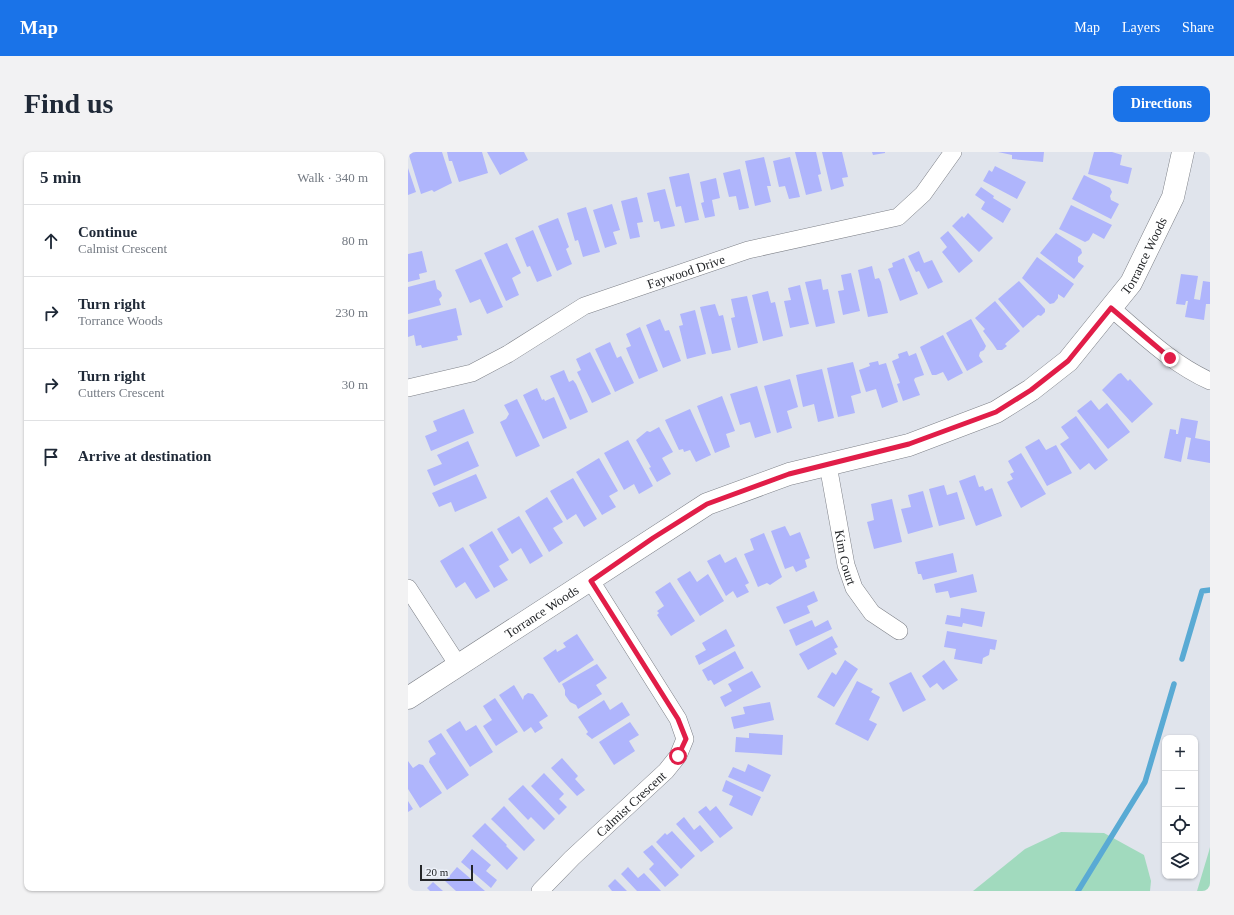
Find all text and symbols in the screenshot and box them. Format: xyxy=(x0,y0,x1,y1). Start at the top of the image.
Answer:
text: Map xyxy=(20,17,58,38)
text: Map xyxy=(1074,20,1100,35)
text: Layers xyxy=(1122,20,1160,35)
text: Share xyxy=(1182,20,1214,35)
button: Directions xyxy=(1113,86,1210,122)
text: Find us xyxy=(24,88,114,119)
text: 5 min xyxy=(40,168,81,187)
text: Walk · 340 m xyxy=(297,170,368,185)
street label: Torrance Woods xyxy=(1118,215,1170,298)
text: Continue xyxy=(78,224,137,240)
icon: ahead xyxy=(40,230,62,252)
text: 80 m xyxy=(342,233,368,248)
text: Calmist Crescent xyxy=(78,241,167,256)
street label: Faywood Drive xyxy=(645,251,727,292)
text: Turn right xyxy=(78,296,145,312)
icon: right xyxy=(40,302,62,324)
text: 230 m xyxy=(335,305,368,320)
text: Torrance Woods xyxy=(78,313,163,328)
route end xyxy=(1161,349,1179,367)
text: Turn right xyxy=(78,368,145,384)
icon: right xyxy=(40,374,62,396)
text: 30 m xyxy=(342,377,368,392)
text: Cutters Crescent xyxy=(78,385,164,400)
icon: arrive xyxy=(40,446,62,468)
text: Arrive at destination xyxy=(78,448,211,464)
street label: Kim Court xyxy=(832,529,859,587)
street label: Torrance Woods xyxy=(502,582,581,641)
map controls xyxy=(1162,735,1198,879)
button: + xyxy=(1162,735,1198,771)
route start xyxy=(669,747,687,765)
street label: Calmist Crescent xyxy=(593,768,669,840)
button: − xyxy=(1162,771,1198,807)
button: locate xyxy=(1162,807,1198,843)
button: layers xyxy=(1162,843,1198,879)
scale bar xyxy=(420,863,473,882)
text: 20 m xyxy=(426,866,448,878)

